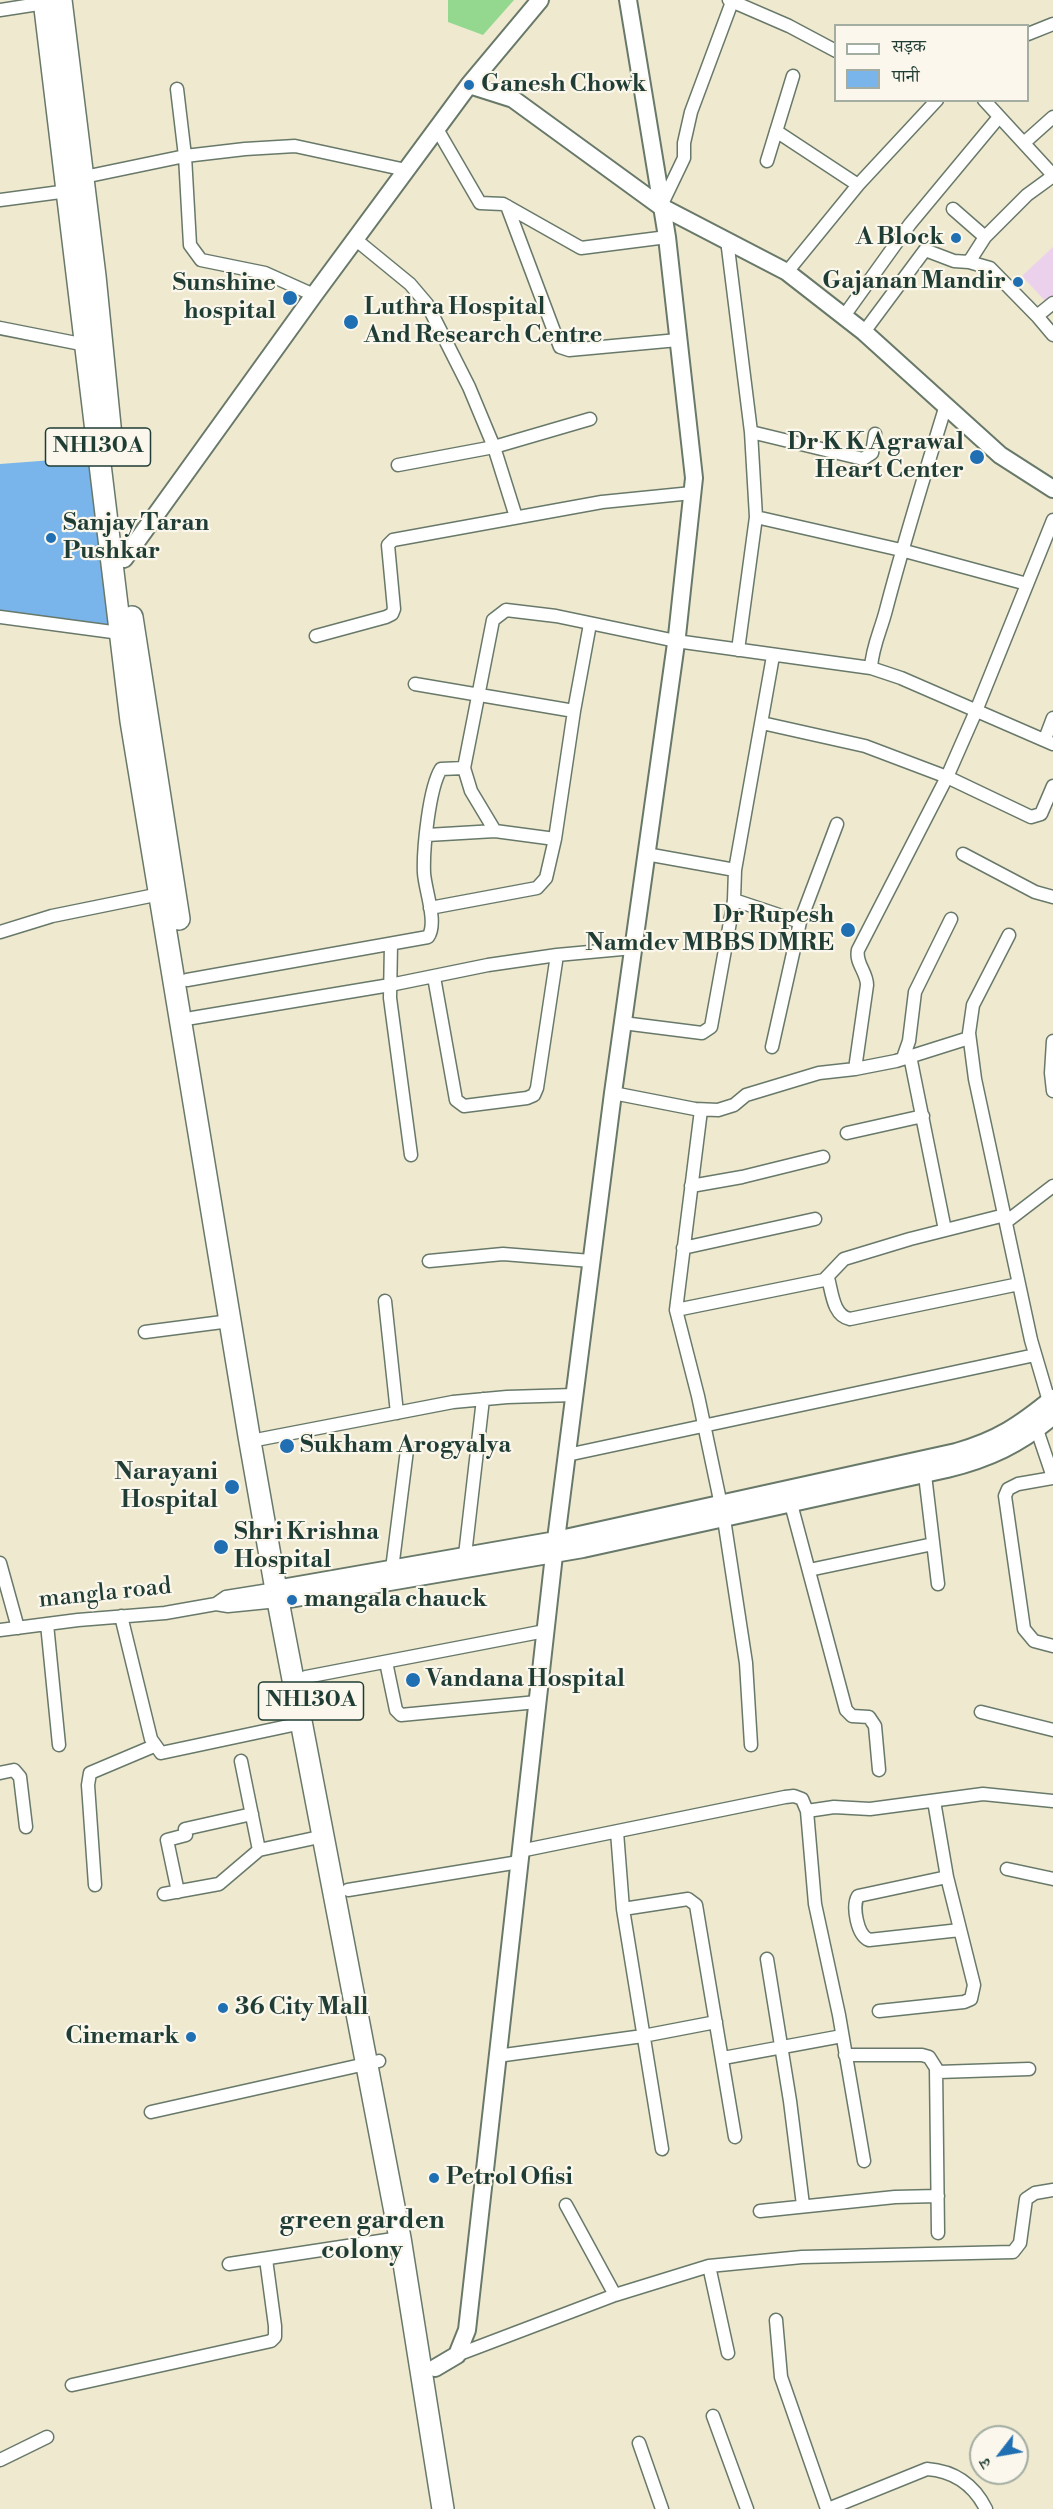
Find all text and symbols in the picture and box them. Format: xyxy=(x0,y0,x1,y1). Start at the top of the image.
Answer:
legend xyxy=(834,24,1029,102)
text: सड़क xyxy=(892,35,926,58)
text: पानी xyxy=(892,65,919,88)
place label: Ganesh Chowk xyxy=(481,71,647,99)
marker: Ganesh Chowk xyxy=(462,78,476,92)
place label: A Block xyxy=(856,224,944,252)
marker: A Block xyxy=(949,231,963,245)
place label: Gajanan Mandir xyxy=(822,268,1006,296)
place label: Sunshine hospital xyxy=(172,270,276,326)
marker: Gajanan Mandir xyxy=(1011,275,1025,289)
marker: Sunshine hospital xyxy=(281,289,299,307)
place label: Luthra Hospital And Research Centre xyxy=(364,294,602,350)
marker: Luthra Hospital And Research Centre xyxy=(342,313,360,331)
road number: NH130A xyxy=(45,428,150,466)
place label: Dr K K Agrawal Heart Center xyxy=(787,429,964,485)
marker: Dr K K Agrawal Heart Center xyxy=(968,448,986,466)
place label: Sanjay Taran Pushkar xyxy=(63,510,209,566)
marker: Sanjay Taran Pushkar xyxy=(44,531,58,545)
place label: Dr Rupesh Namdev MBBS DMRE xyxy=(585,902,834,958)
marker: Dr Rupesh Namdev MBBS DMRE xyxy=(839,921,857,939)
place label: Sukham Arogyalya xyxy=(300,1432,511,1460)
marker: Sukham Arogyalya xyxy=(278,1437,296,1455)
place label: Narayani Hospital xyxy=(114,1459,218,1515)
marker: Narayani Hospital xyxy=(223,1478,241,1496)
place label: Shri Krishna Hospital xyxy=(234,1519,379,1575)
marker: Shri Krishna Hospital xyxy=(212,1538,230,1556)
street label: mangla road xyxy=(37,1573,173,1615)
place label: mangala chauck xyxy=(304,1586,487,1614)
marker: mangala chauck xyxy=(285,1593,299,1607)
place label: Vandana Hospital xyxy=(426,1666,625,1694)
marker: Vandana Hospital xyxy=(404,1671,422,1689)
road number: NH130A xyxy=(258,1682,364,1720)
place label: 36 City Mall xyxy=(235,1994,369,2022)
marker: 36 City Mall xyxy=(216,2001,230,2015)
place label: Cinemark xyxy=(65,2023,179,2051)
marker: Cinemark xyxy=(184,2030,198,2044)
place label: Petrol Ofisi xyxy=(446,2164,573,2192)
marker: Petrol Ofisi xyxy=(427,2171,441,2185)
district label: green garden colony xyxy=(279,2206,445,2268)
north arrow xyxy=(969,2425,1029,2485)
text: उ xyxy=(975,2455,996,2472)

